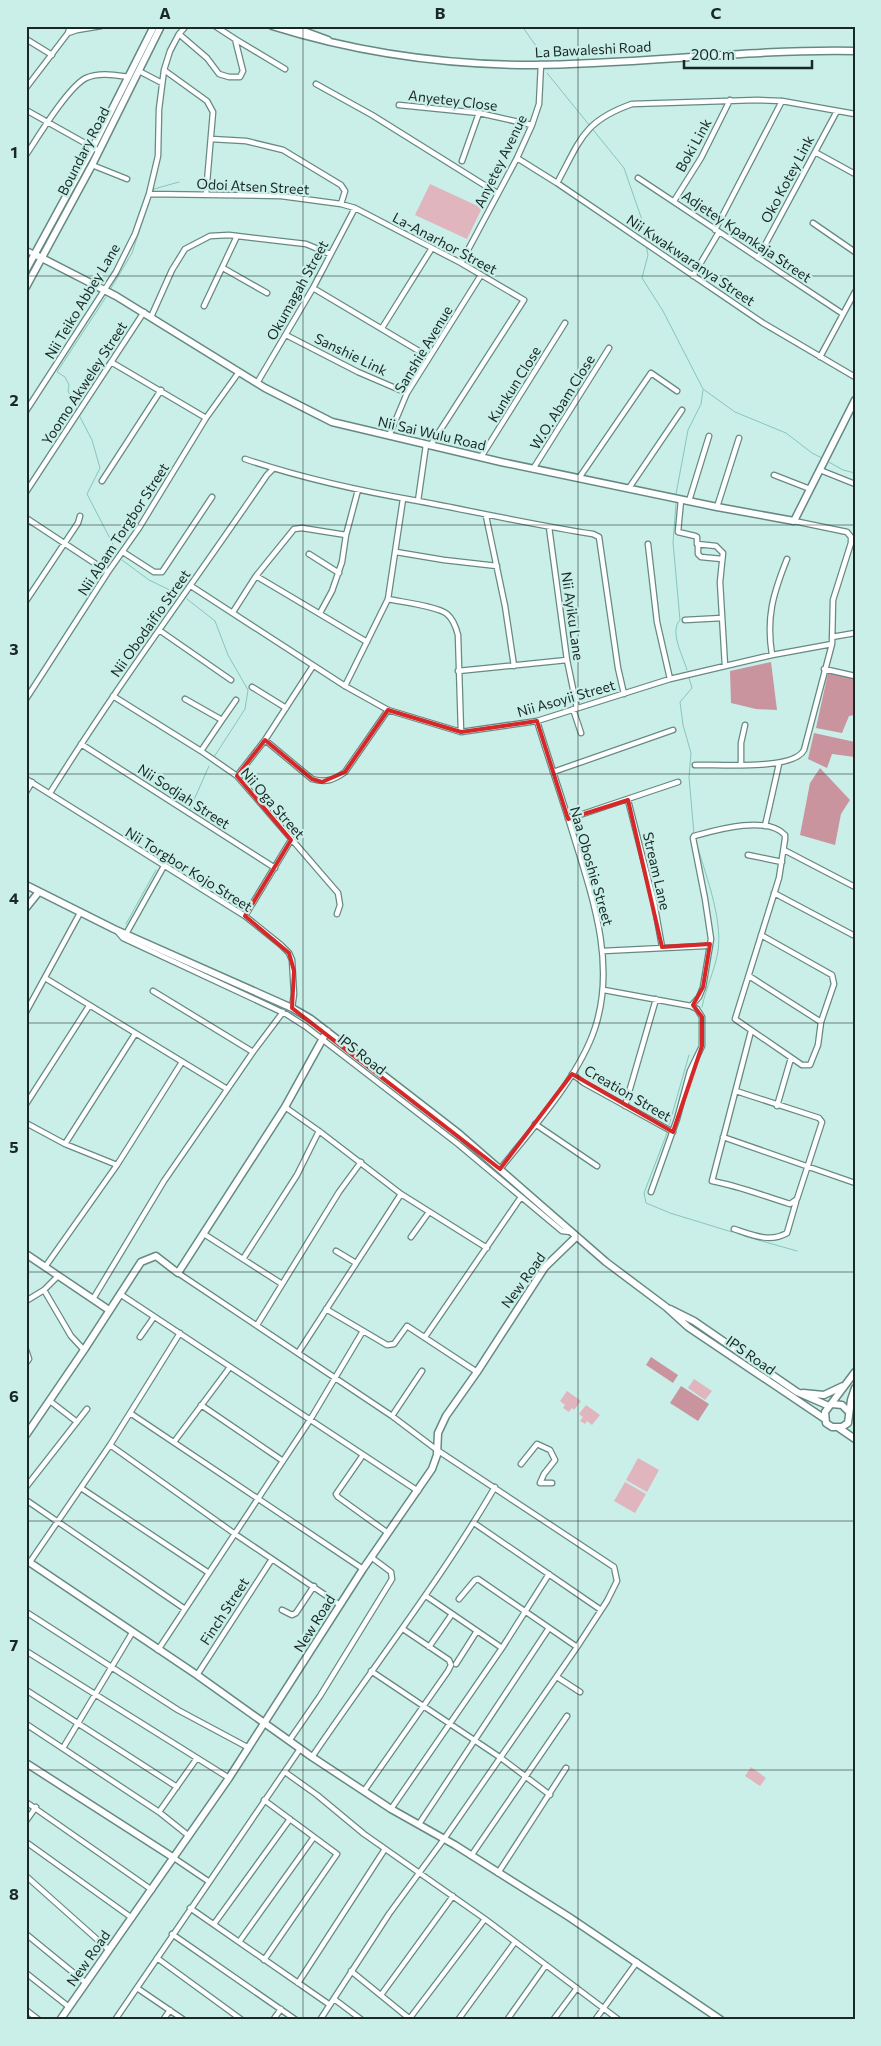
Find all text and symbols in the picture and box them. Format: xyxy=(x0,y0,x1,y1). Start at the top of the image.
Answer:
text: A xyxy=(159,3,171,22)
text: B xyxy=(435,3,446,22)
text: C xyxy=(711,3,722,22)
street label: La Bawaleshi Road xyxy=(534,37,652,61)
scale bar xyxy=(684,38,811,70)
text: 200 m xyxy=(691,45,735,63)
street label: Anyetey Close xyxy=(407,86,499,114)
street label: Boundary Road xyxy=(53,104,113,198)
street label: Anyetey Avenue xyxy=(470,112,530,210)
street label: Boki Link xyxy=(671,115,715,175)
street label: Oko Kotey Link xyxy=(757,132,817,226)
text: 1 xyxy=(10,142,18,161)
street label: Odoi Atsen Street xyxy=(196,175,310,197)
street label: Adjetey Kpankaja Street xyxy=(679,186,815,286)
street label: La-Anarhor Street xyxy=(390,208,500,278)
street label: Nii Kwakwaranya Street xyxy=(624,211,759,309)
street label: Okumagah Street xyxy=(263,237,332,343)
street label: Nii Teiko Abbey Lane xyxy=(41,240,123,362)
street label: Sanshie Avenue xyxy=(390,303,456,395)
street label: Yoomo Akweley Street xyxy=(38,318,130,448)
street label: Sanshie Link xyxy=(312,329,391,379)
street label: Kunkun Close xyxy=(484,343,544,425)
street label: W.O. Abam Close xyxy=(526,351,598,453)
text: 2 xyxy=(9,390,19,409)
street label: Nii Sai Wulu Road xyxy=(376,412,488,454)
street label: Nii Abam Torgbor Street xyxy=(74,459,172,598)
street label: Nii Obodaifio Street xyxy=(107,566,194,680)
street label: Nii Ayiku Lane xyxy=(558,571,588,661)
text: 3 xyxy=(9,639,19,658)
street label: Nii Asoyii Street xyxy=(515,676,617,720)
street label: Nii Sodjah Street xyxy=(135,760,233,832)
street label: Nii Oga Street xyxy=(237,764,309,842)
street label: Naa Oboshie Street xyxy=(567,804,617,928)
street label: Nii Torgbor Kojo Street xyxy=(122,823,256,915)
street label: Stream Lane xyxy=(640,830,674,912)
text: 4 xyxy=(9,888,19,907)
street label: IPS Road xyxy=(335,1030,389,1078)
street label: Creation Street xyxy=(581,1061,675,1125)
text: 5 xyxy=(9,1137,19,1156)
street label: New Road xyxy=(497,1249,549,1311)
street label: IPS Road xyxy=(723,1332,779,1378)
text: 6 xyxy=(9,1386,19,1405)
street label: Finch Street xyxy=(196,1574,252,1648)
street label: New Road xyxy=(290,1591,338,1655)
text: 7 xyxy=(10,1635,19,1654)
text: 8 xyxy=(9,1884,19,1903)
street label: New Road xyxy=(63,1927,113,1989)

